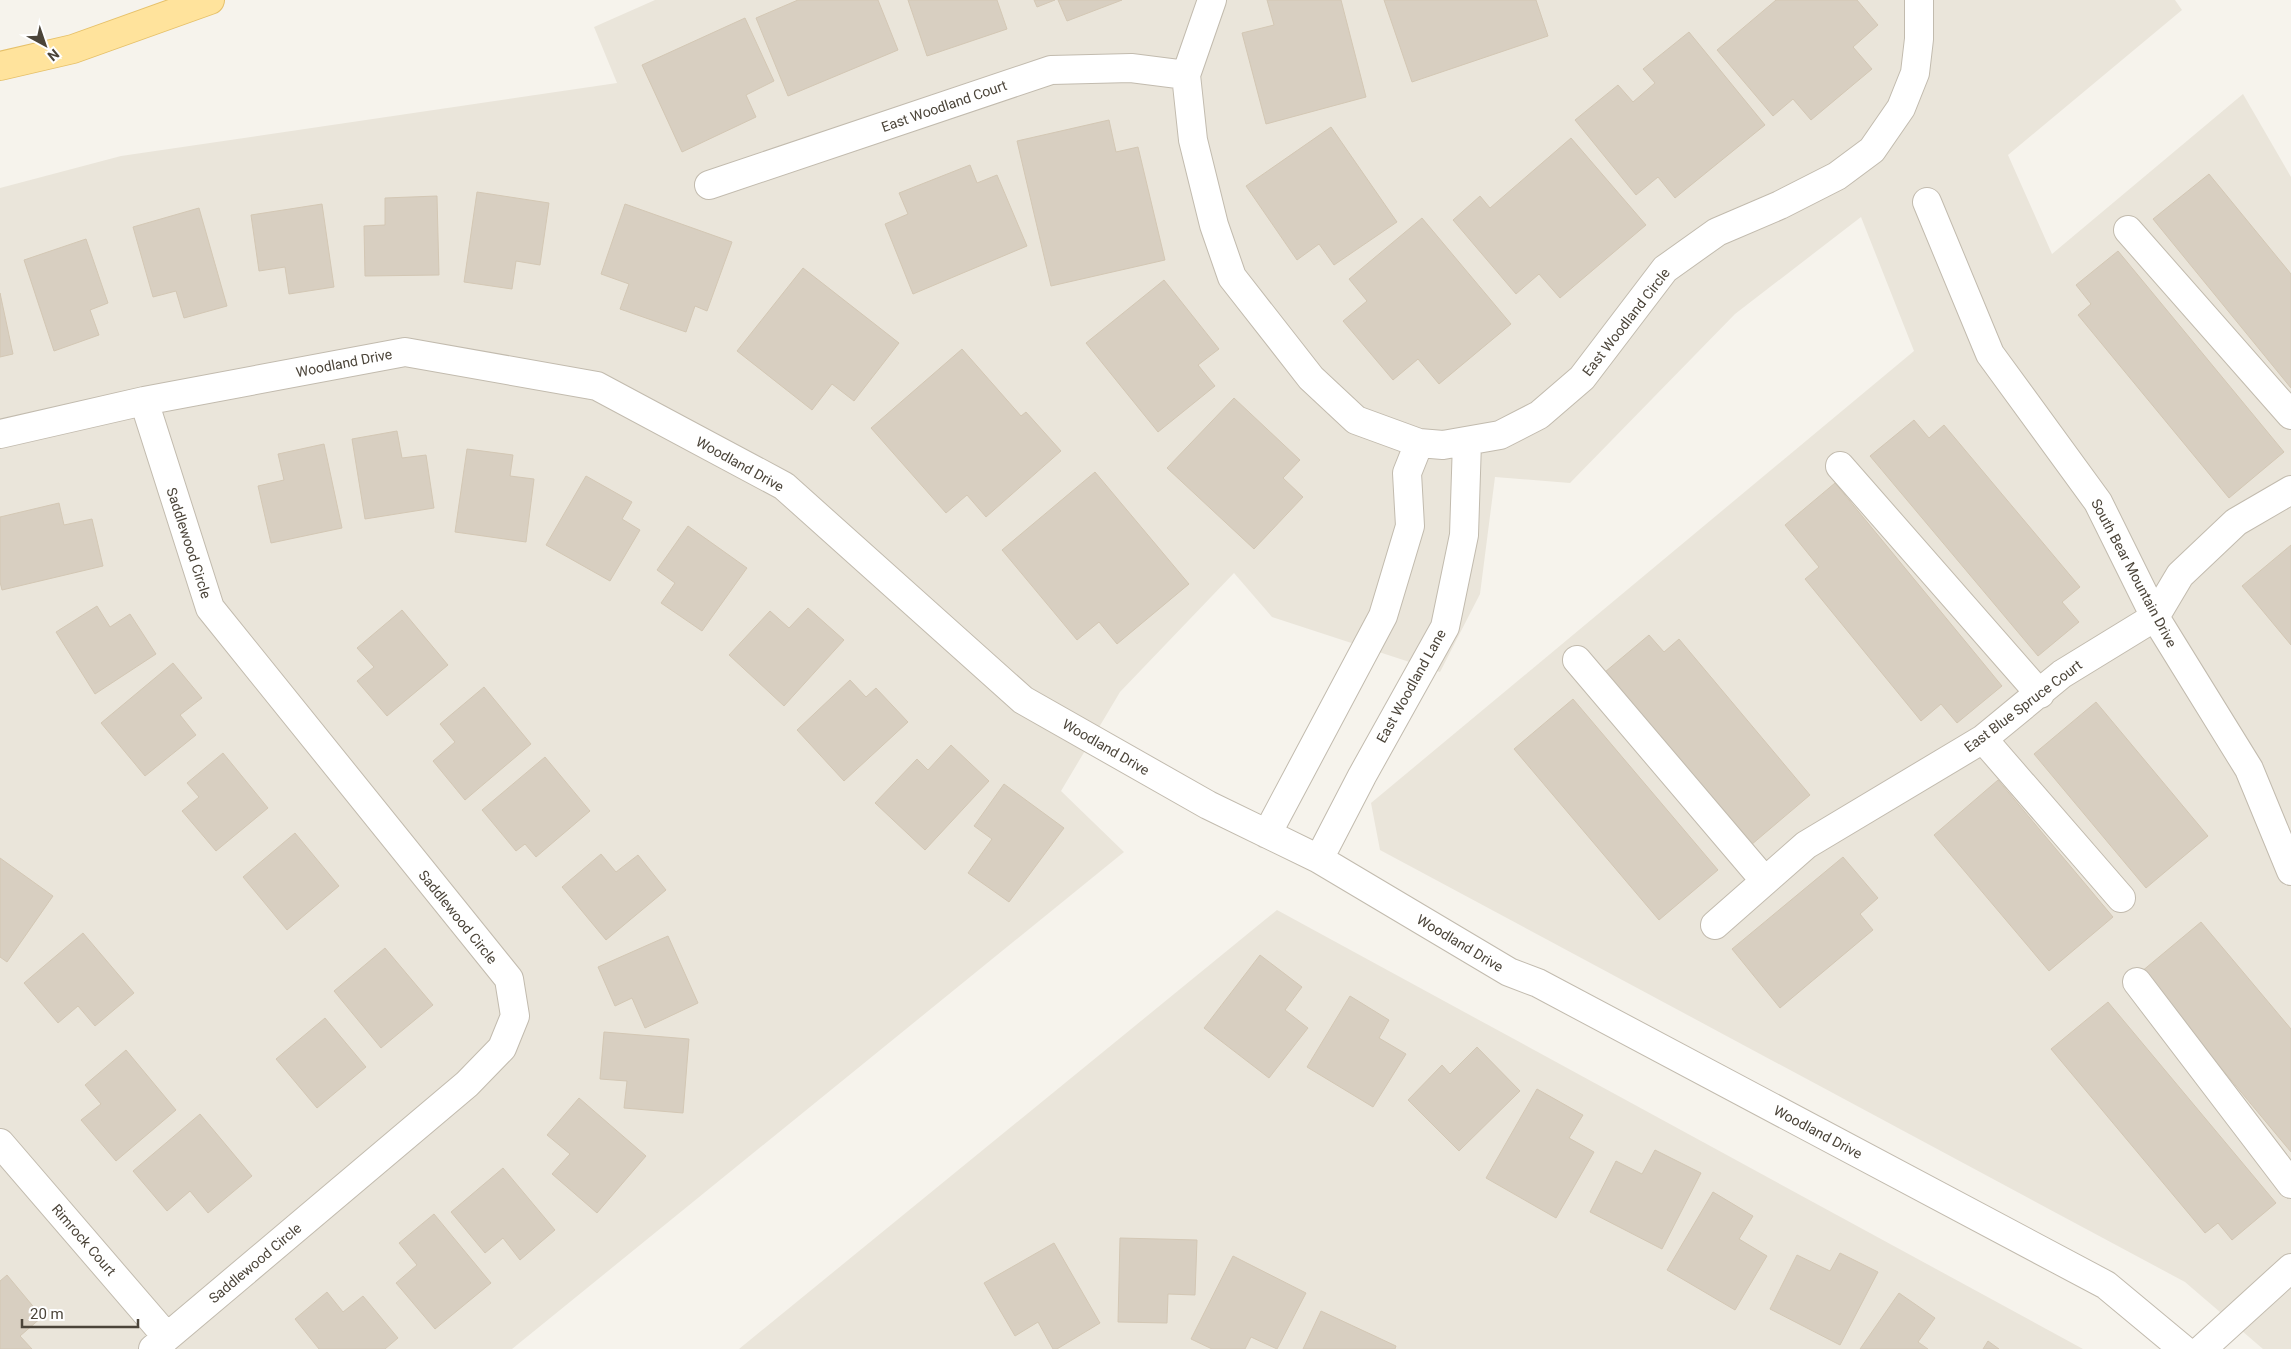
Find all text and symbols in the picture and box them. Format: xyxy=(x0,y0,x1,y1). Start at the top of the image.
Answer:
north arrow xyxy=(20,20,70,70)
text: N xyxy=(44,46,62,64)
street label: East Woodland Court xyxy=(879,77,1009,135)
street label: East Woodland Circle xyxy=(1579,265,1673,379)
street label: Woodland Drive xyxy=(295,346,393,380)
street label: Woodland Drive xyxy=(693,433,787,495)
street label: Saddlewood Circle xyxy=(164,486,214,600)
street label: South Bear Mountain Drive xyxy=(2088,496,2180,650)
street label: East Woodland Lane xyxy=(1373,626,1449,746)
street label: East Blue Spruce Court xyxy=(1961,656,2085,755)
street label: Woodland Drive xyxy=(1060,716,1152,778)
street label: Saddlewood Circle xyxy=(415,867,501,967)
street label: Woodland Drive xyxy=(1414,911,1506,975)
street label: Woodland Drive xyxy=(1771,1102,1865,1162)
street label: Rimrock Court xyxy=(49,1201,120,1279)
street label: Saddlewood Circle xyxy=(206,1220,304,1306)
scale bar xyxy=(22,1296,139,1328)
text: 20 m xyxy=(30,1305,64,1323)

